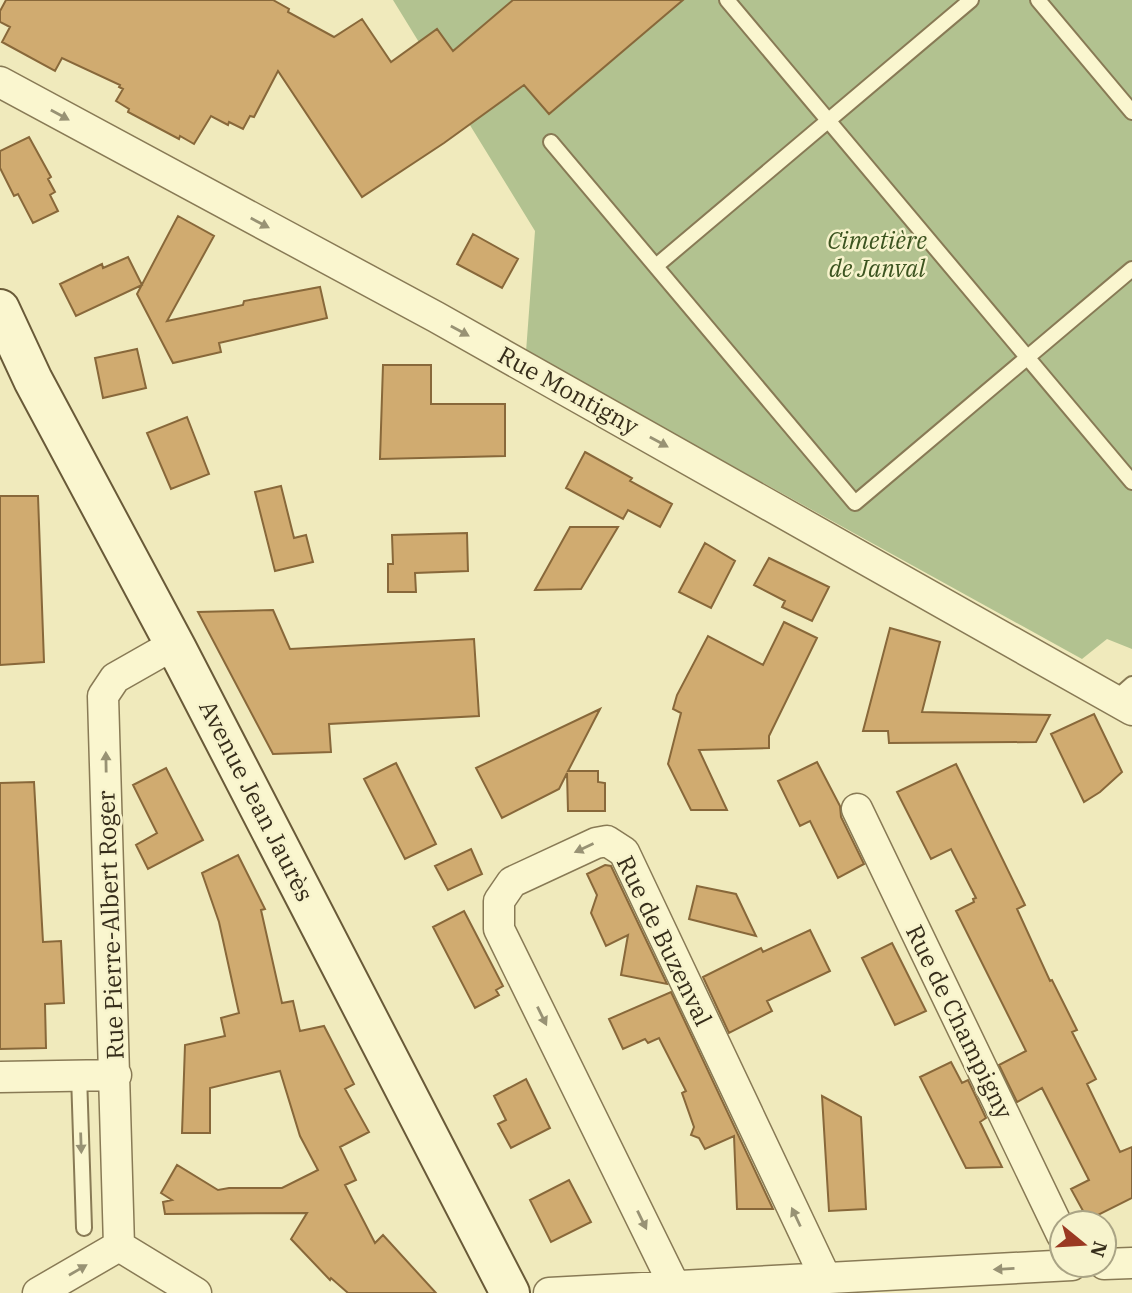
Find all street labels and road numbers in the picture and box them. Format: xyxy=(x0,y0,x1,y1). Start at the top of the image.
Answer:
street label: Rue Montigny xyxy=(492,338,645,442)
street label: Avenue Jean Jaurès xyxy=(192,695,321,907)
street label: Rue Pierre-Albert Roger xyxy=(89,789,131,1060)
street label: Rue de Buzenval xyxy=(610,850,720,1031)
street label: Rue de Champigny xyxy=(899,919,1021,1124)

